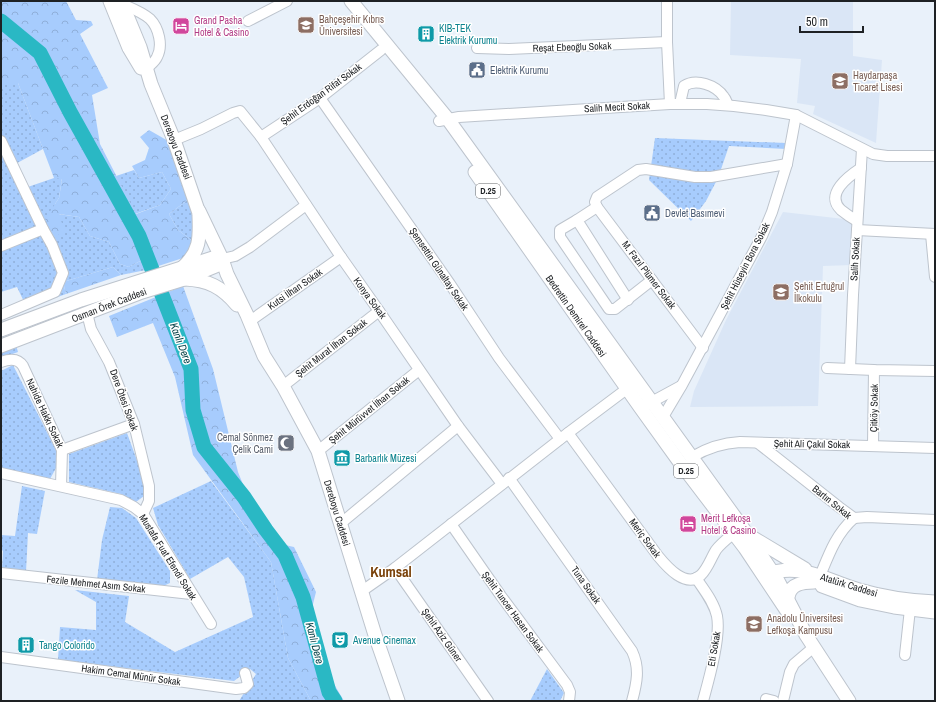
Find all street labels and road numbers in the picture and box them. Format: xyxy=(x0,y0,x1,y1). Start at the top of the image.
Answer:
street label: Reşat Ebeoğlu Sokak xyxy=(532,39,613,55)
street label: Şehit Erdoğan Rifat Sokak xyxy=(278,60,365,128)
street label: Salih Mecit Sokak xyxy=(584,99,651,115)
street label: Dereboyu Caddesi xyxy=(158,113,194,181)
road number: D.25 xyxy=(476,184,500,198)
street label: Şehit Hüseyin Bora Sokak xyxy=(717,219,773,312)
street label: Şemsettin Günaltay Sokak xyxy=(406,225,472,314)
street label: Salih Sokak xyxy=(847,236,863,281)
street label: M. Fazıl Plümer Sokak xyxy=(619,238,679,312)
street label: Kutsi İlhan Sokak xyxy=(265,265,326,313)
street label: Bedrettin Demirel Caddesi xyxy=(543,273,609,359)
street label: Konya Sokak xyxy=(351,275,390,322)
street label: Osman Örek Caddesi xyxy=(70,285,148,325)
street label: Şehit Murat İlhan Sokak xyxy=(293,315,370,380)
street label: Dere Ötesi Sokak xyxy=(107,367,141,433)
street label: Şehit Mürüvvet İlhan Sokak xyxy=(326,373,413,447)
street label: Nahide Hakkı Sokak xyxy=(23,376,67,450)
street label: Çitköy Sokak xyxy=(867,383,881,432)
street label: Şehit Ali Çakıl Sokak xyxy=(774,437,851,451)
road number: D.25 xyxy=(674,464,698,478)
street label: Dereboyu Caddesi xyxy=(321,478,353,548)
street label: Bartın Sokak xyxy=(810,482,855,522)
street label: Mustafa Fuat Efendi Sokak xyxy=(136,512,200,603)
street label: Meriç Sokak xyxy=(626,516,664,561)
street label: Tuna Sokak xyxy=(568,564,604,607)
street label: Şehit Tuncer Hasan Sokak xyxy=(479,569,547,656)
street label: Atatürk Caddesi xyxy=(818,570,879,600)
street label: Fezile Mehmet Asım Sokak xyxy=(46,572,147,596)
street label: Şehit Aziz Güner xyxy=(419,606,465,664)
street label: Eti Sokak xyxy=(705,630,724,667)
street label: Hakim Cemal Münür Sokak xyxy=(80,662,182,689)

